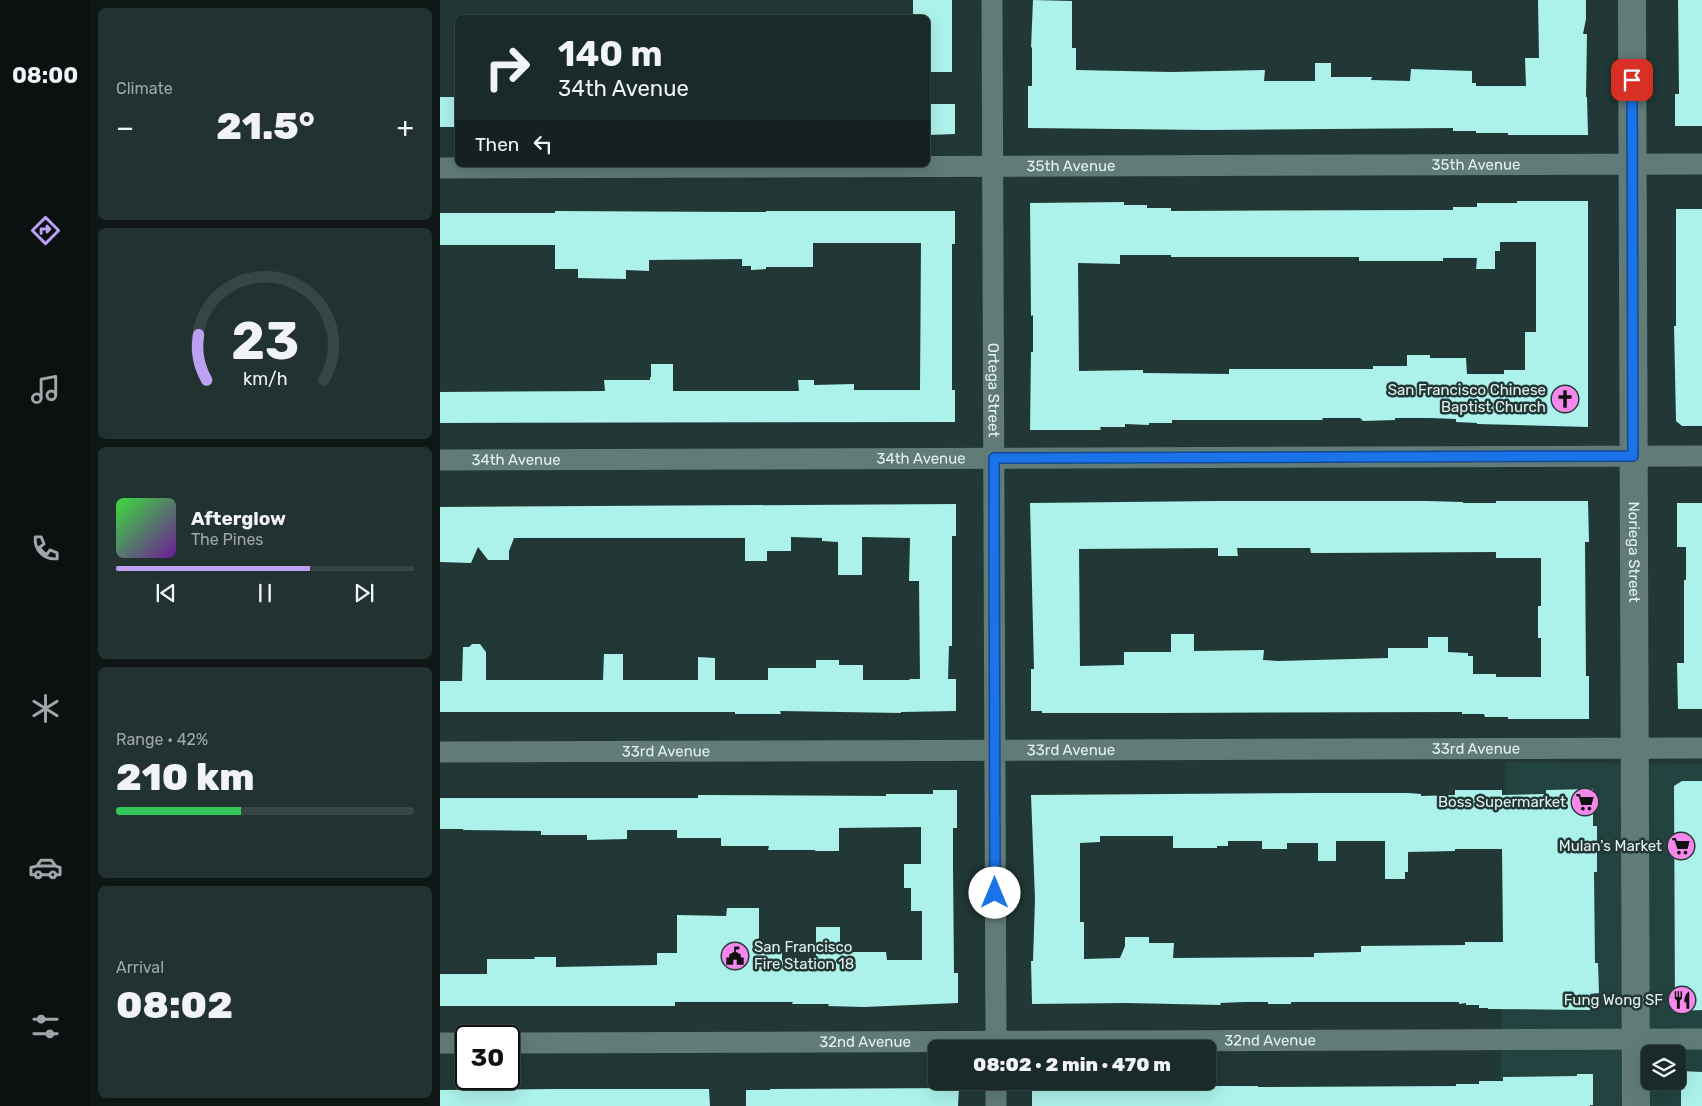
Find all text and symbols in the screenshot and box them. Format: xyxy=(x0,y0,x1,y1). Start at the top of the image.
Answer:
text: 140 m xyxy=(558,33,663,75)
icon: right xyxy=(475,35,540,100)
pin xyxy=(1611,59,1653,101)
text: 08:00 xyxy=(12,62,78,89)
icon: arrive xyxy=(1618,66,1646,94)
text: 34th Avenue xyxy=(558,75,689,102)
text: Climate xyxy=(116,79,173,98)
text: 21.5° xyxy=(216,103,315,149)
text: − xyxy=(116,111,134,144)
text: + xyxy=(397,111,414,144)
icon: left xyxy=(529,130,557,158)
text: Then xyxy=(475,133,519,156)
street label: 35th Avenue xyxy=(1432,156,1520,174)
street label: 35th Avenue xyxy=(1027,157,1115,175)
icon: directions xyxy=(28,213,63,248)
text: 23 xyxy=(231,310,299,372)
street label: Ortega Street xyxy=(984,343,1003,437)
text: km/h xyxy=(243,368,287,389)
icon: music xyxy=(28,372,63,407)
place label: San Francisco Chinese Baptist Church xyxy=(1388,381,1546,416)
church icon: San Francisco Chinese Baptist Church xyxy=(1550,384,1580,414)
street label: 34th Avenue xyxy=(876,449,966,468)
street label: 34th Avenue xyxy=(471,451,561,469)
street label: Noriega Street xyxy=(1625,501,1643,603)
text: Afterglow xyxy=(191,507,286,530)
text: The Pines xyxy=(191,530,264,549)
icon: phone xyxy=(28,531,63,566)
icon: previous xyxy=(152,579,180,607)
icon: pause xyxy=(251,579,279,607)
icon: next xyxy=(350,579,378,607)
icon: climate xyxy=(28,691,63,726)
text: Range · 42% xyxy=(116,730,208,749)
street label: 33rd Avenue xyxy=(1432,740,1520,758)
street label: 33rd Avenue xyxy=(1027,741,1115,759)
street label: 33rd Avenue xyxy=(622,742,710,760)
text: 210 km xyxy=(116,754,254,800)
supermarket icon: Boss Supermarket xyxy=(1570,787,1600,817)
place label: Boss Supermarket xyxy=(1438,793,1566,811)
supermarket icon: Mulan's Market xyxy=(1666,831,1696,861)
place label: Mulan's Market xyxy=(1559,837,1662,855)
icon: car xyxy=(28,850,63,885)
position arrow xyxy=(968,866,1020,918)
place label: San Francisco Fire Station 18 xyxy=(754,938,854,973)
public building icon: San Francisco Fire Station 18 xyxy=(720,941,750,971)
text: Arrival xyxy=(116,958,164,977)
text: 08:02 xyxy=(116,982,233,1028)
restaurant icon: Fung Wong SF xyxy=(1667,985,1697,1015)
place label: Fung Wong SF xyxy=(1564,991,1663,1009)
icon: filters xyxy=(28,1009,63,1044)
speed limit sign: 30 xyxy=(455,1025,520,1090)
street label: 32nd Avenue xyxy=(1224,1031,1316,1050)
street label: 32nd Avenue xyxy=(819,1033,911,1051)
map controls xyxy=(1641,1045,1686,1090)
button: layers xyxy=(1641,1045,1686,1090)
text: 08:02 · 2 min · 470 m xyxy=(973,1053,1171,1076)

